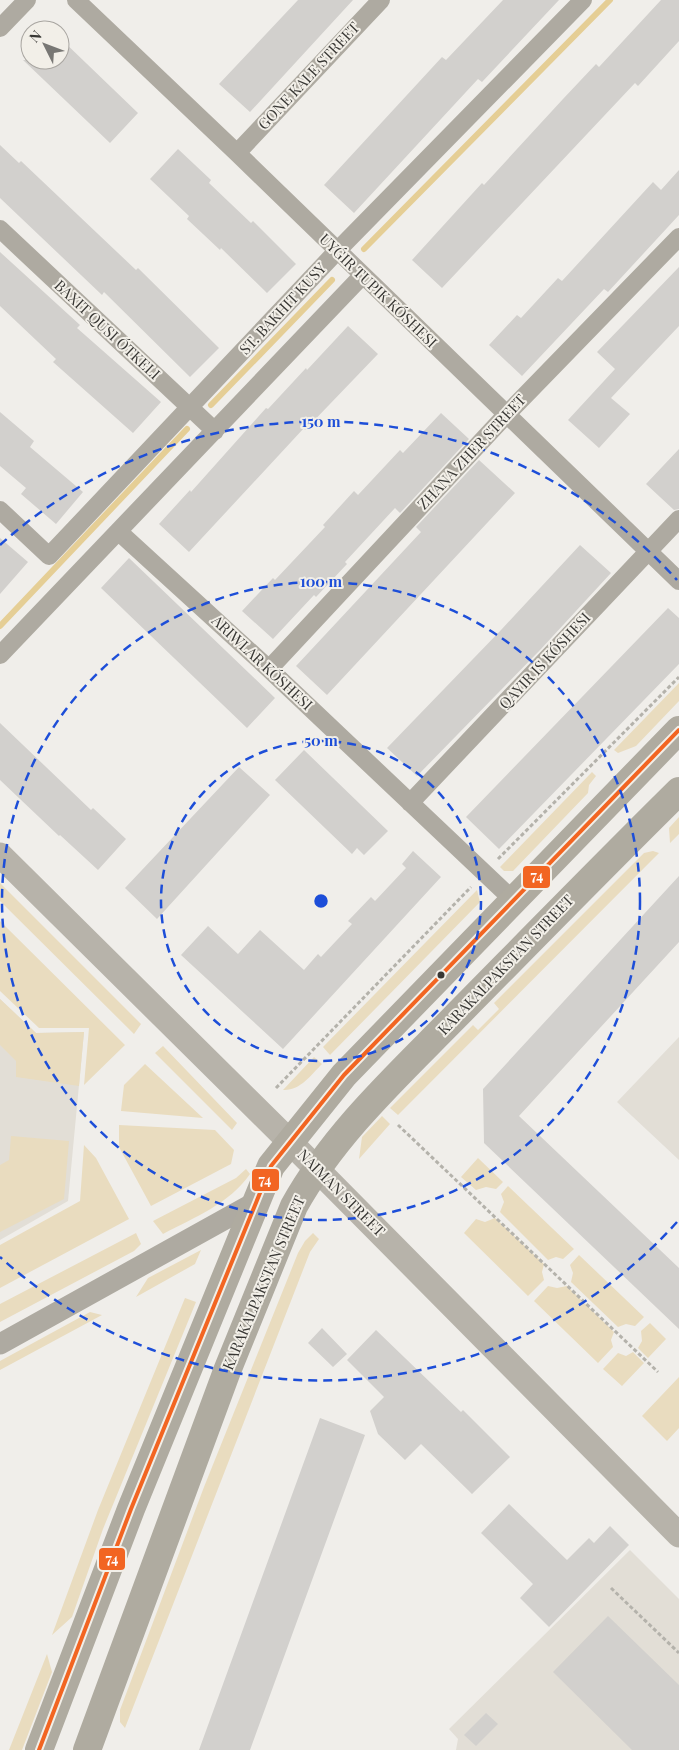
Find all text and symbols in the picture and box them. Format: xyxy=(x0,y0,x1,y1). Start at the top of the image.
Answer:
street label: GONE KALE STREET xyxy=(253,17,363,133)
north arrow xyxy=(20,20,70,70)
text: N xyxy=(25,26,45,46)
street label: UYǴIR TUPIK KÓSHESI xyxy=(316,229,442,352)
street label: ST. BAKHIT KUSY xyxy=(235,258,330,358)
street label: BAXIT QUSI ÓTKELI xyxy=(51,275,165,383)
street label: ZHANA ZHER STREET xyxy=(413,389,530,513)
text: 150 m xyxy=(301,411,341,431)
text: 100 m xyxy=(300,571,343,591)
street label: QAYIR IS KÓSHESI xyxy=(494,608,594,713)
street label: ARIWLAR KÓSHESI xyxy=(207,610,317,714)
text: 50 m xyxy=(304,730,338,750)
line badge: 74 xyxy=(522,865,551,889)
text: 74 xyxy=(530,866,544,885)
street label: KARAKALPAKSTAN STREET xyxy=(433,890,578,1039)
centre of rings xyxy=(312,892,330,910)
unlabelled marker xyxy=(436,970,446,980)
street label: NAIMAN STREET xyxy=(294,1144,390,1240)
line badge: 74 xyxy=(251,1168,280,1192)
text: 74 xyxy=(258,1170,272,1189)
street label: KARAKALPAKSTAN STREET xyxy=(217,1192,309,1373)
line badge: 74 xyxy=(98,1547,126,1571)
text: 74 xyxy=(105,1549,119,1568)

